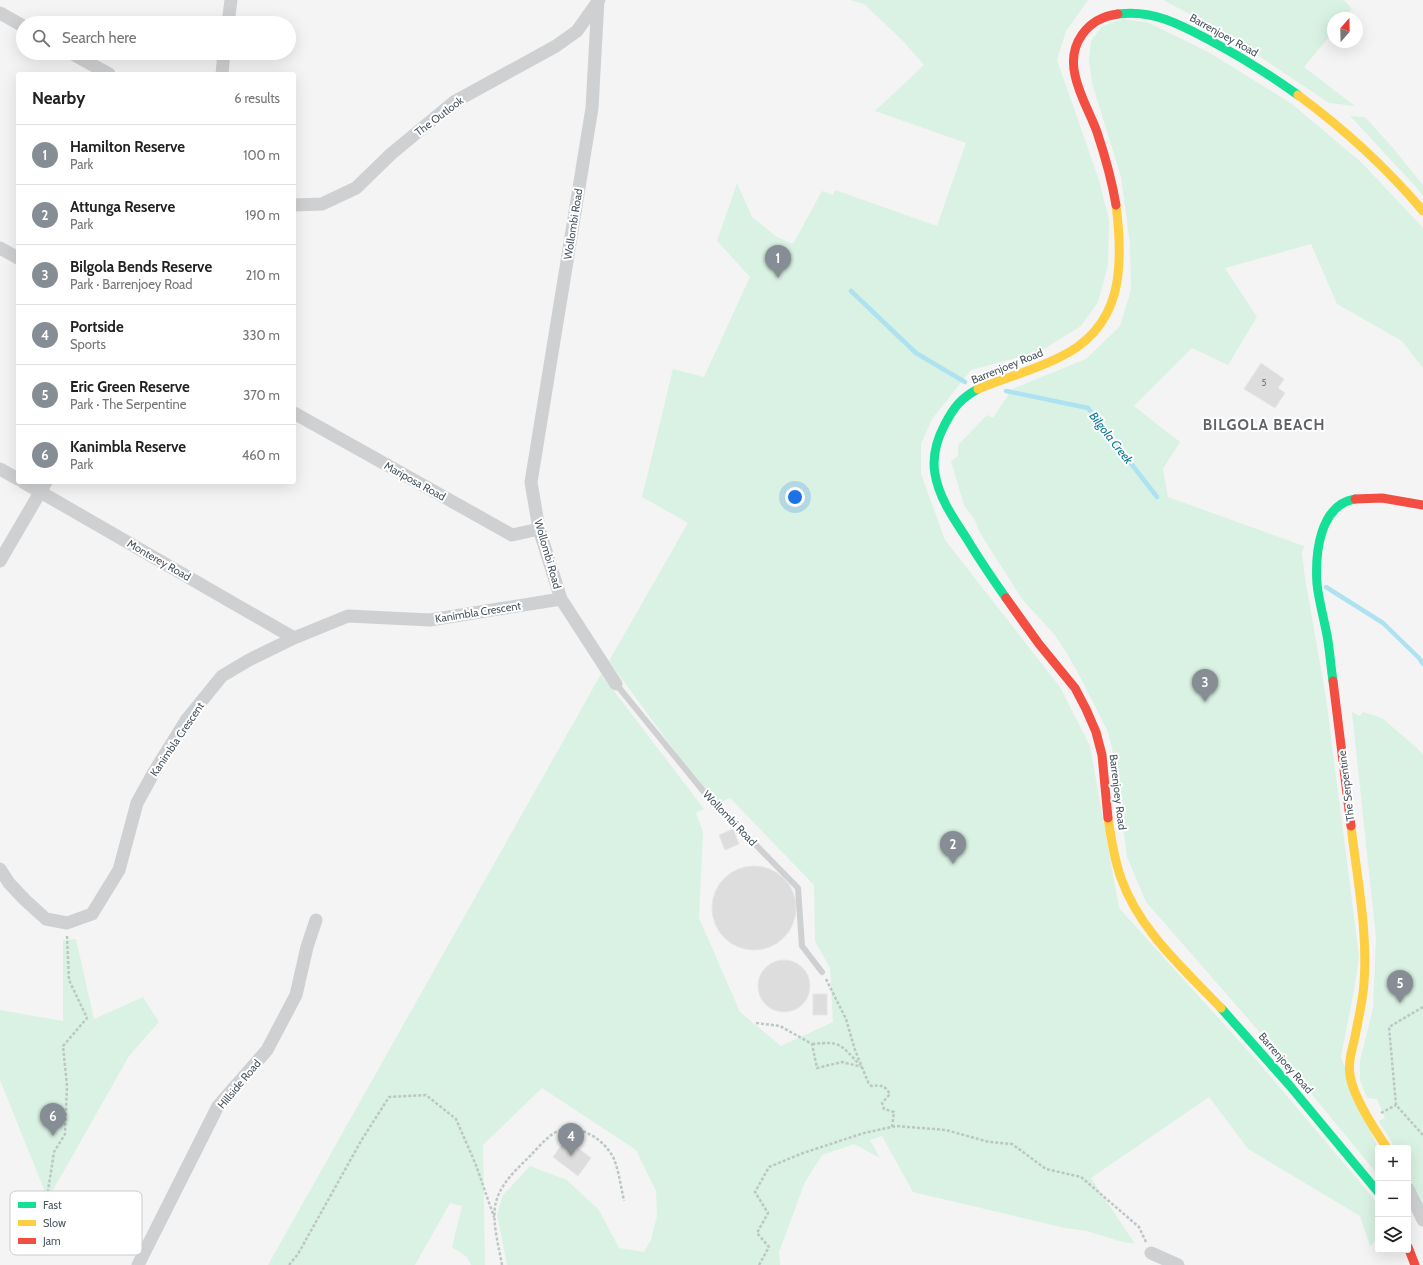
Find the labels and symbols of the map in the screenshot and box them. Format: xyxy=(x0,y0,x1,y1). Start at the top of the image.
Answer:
street label: Barrenjoey Road xyxy=(1187,10,1261,60)
north arrow xyxy=(1327,12,1363,48)
street label: The Outlook xyxy=(412,93,466,139)
street label: Wollombi Road xyxy=(560,188,586,260)
pin: 1 xyxy=(765,245,791,278)
street label: Barrenjoey Road xyxy=(969,345,1045,387)
house number: 5 xyxy=(1262,377,1267,388)
water label: Bilgola Creek xyxy=(1086,409,1137,467)
district label: BILGOLA BEACH xyxy=(1203,416,1325,434)
street label: Mariposa Road xyxy=(382,458,448,504)
your location xyxy=(785,487,805,507)
street label: Wollombi Road xyxy=(531,518,565,590)
street label: Monterey Road xyxy=(125,536,193,584)
street label: Kanimbla Crescent xyxy=(434,598,522,626)
pin: 3 xyxy=(1192,669,1218,702)
street label: Kanimbla Crescent xyxy=(147,699,207,779)
street label: The Serpentine xyxy=(1335,750,1357,822)
street label: Barrenjoey Road xyxy=(1106,753,1130,831)
street label: Wollombi Road xyxy=(700,787,760,849)
pin: 2 xyxy=(940,831,966,864)
pin: 5 xyxy=(1387,970,1413,1003)
street label: Barrenjoey Road xyxy=(1256,1030,1316,1096)
street label: Hillside Road xyxy=(214,1056,264,1112)
pin: 6 xyxy=(40,1103,66,1136)
pin: 4 xyxy=(558,1123,584,1156)
legend xyxy=(10,1191,142,1255)
text: Fast xyxy=(43,1198,62,1212)
text: Slow xyxy=(43,1216,66,1230)
text: Jam xyxy=(42,1234,61,1248)

